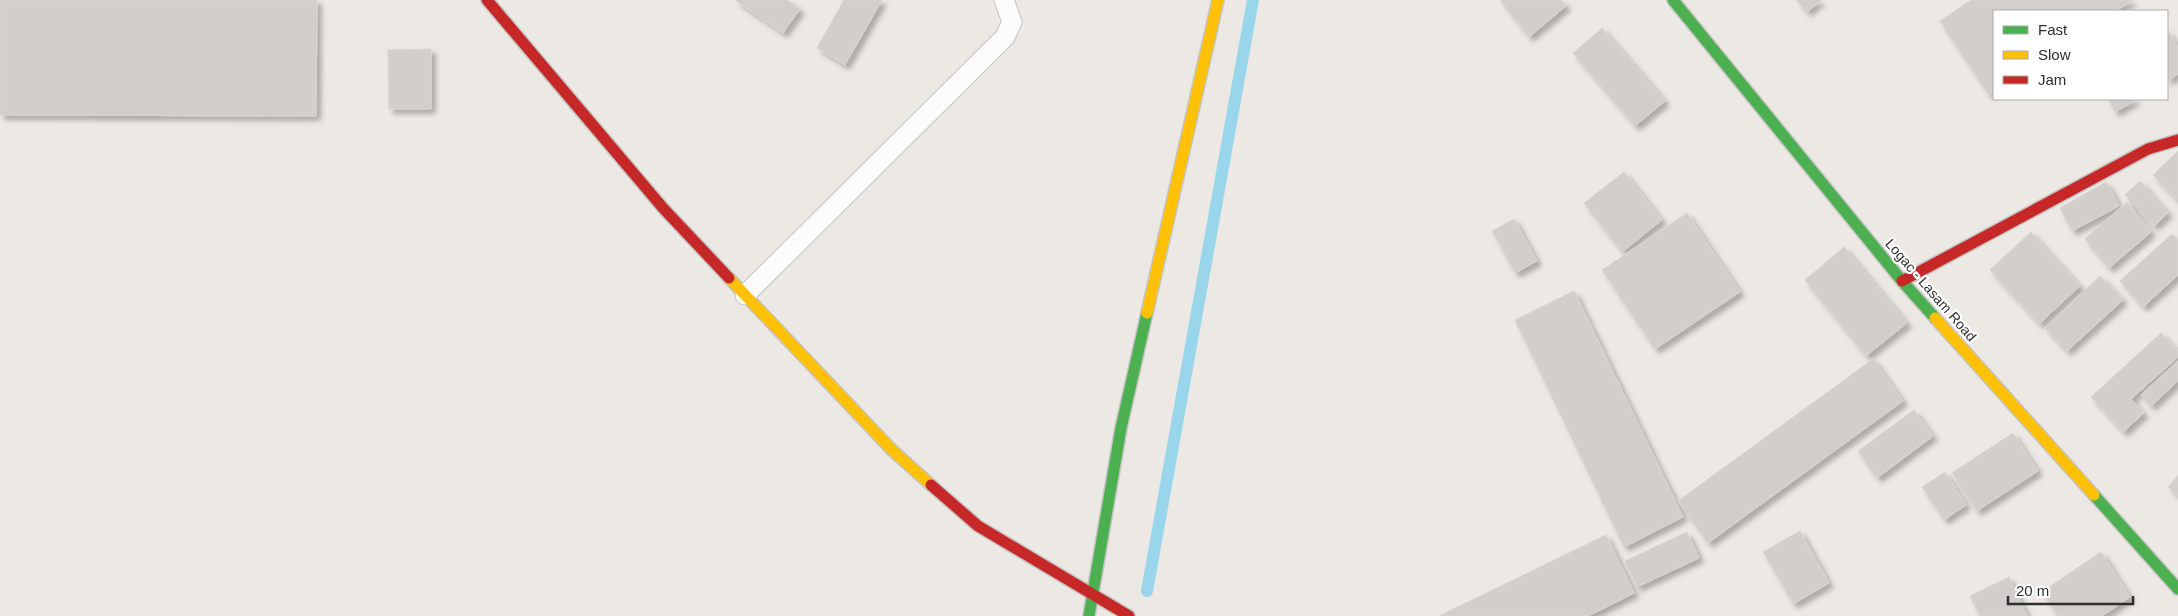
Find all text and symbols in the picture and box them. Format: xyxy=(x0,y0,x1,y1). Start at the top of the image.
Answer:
legend xyxy=(1993,10,2168,100)
text: Fast xyxy=(2038,21,2068,38)
text: Slow xyxy=(2038,46,2071,63)
text: Jam xyxy=(2038,71,2066,88)
street label: Logac - Lasam Road xyxy=(1882,236,1980,344)
scale bar xyxy=(2008,574,2133,606)
text: 20 m xyxy=(2016,582,2049,599)

